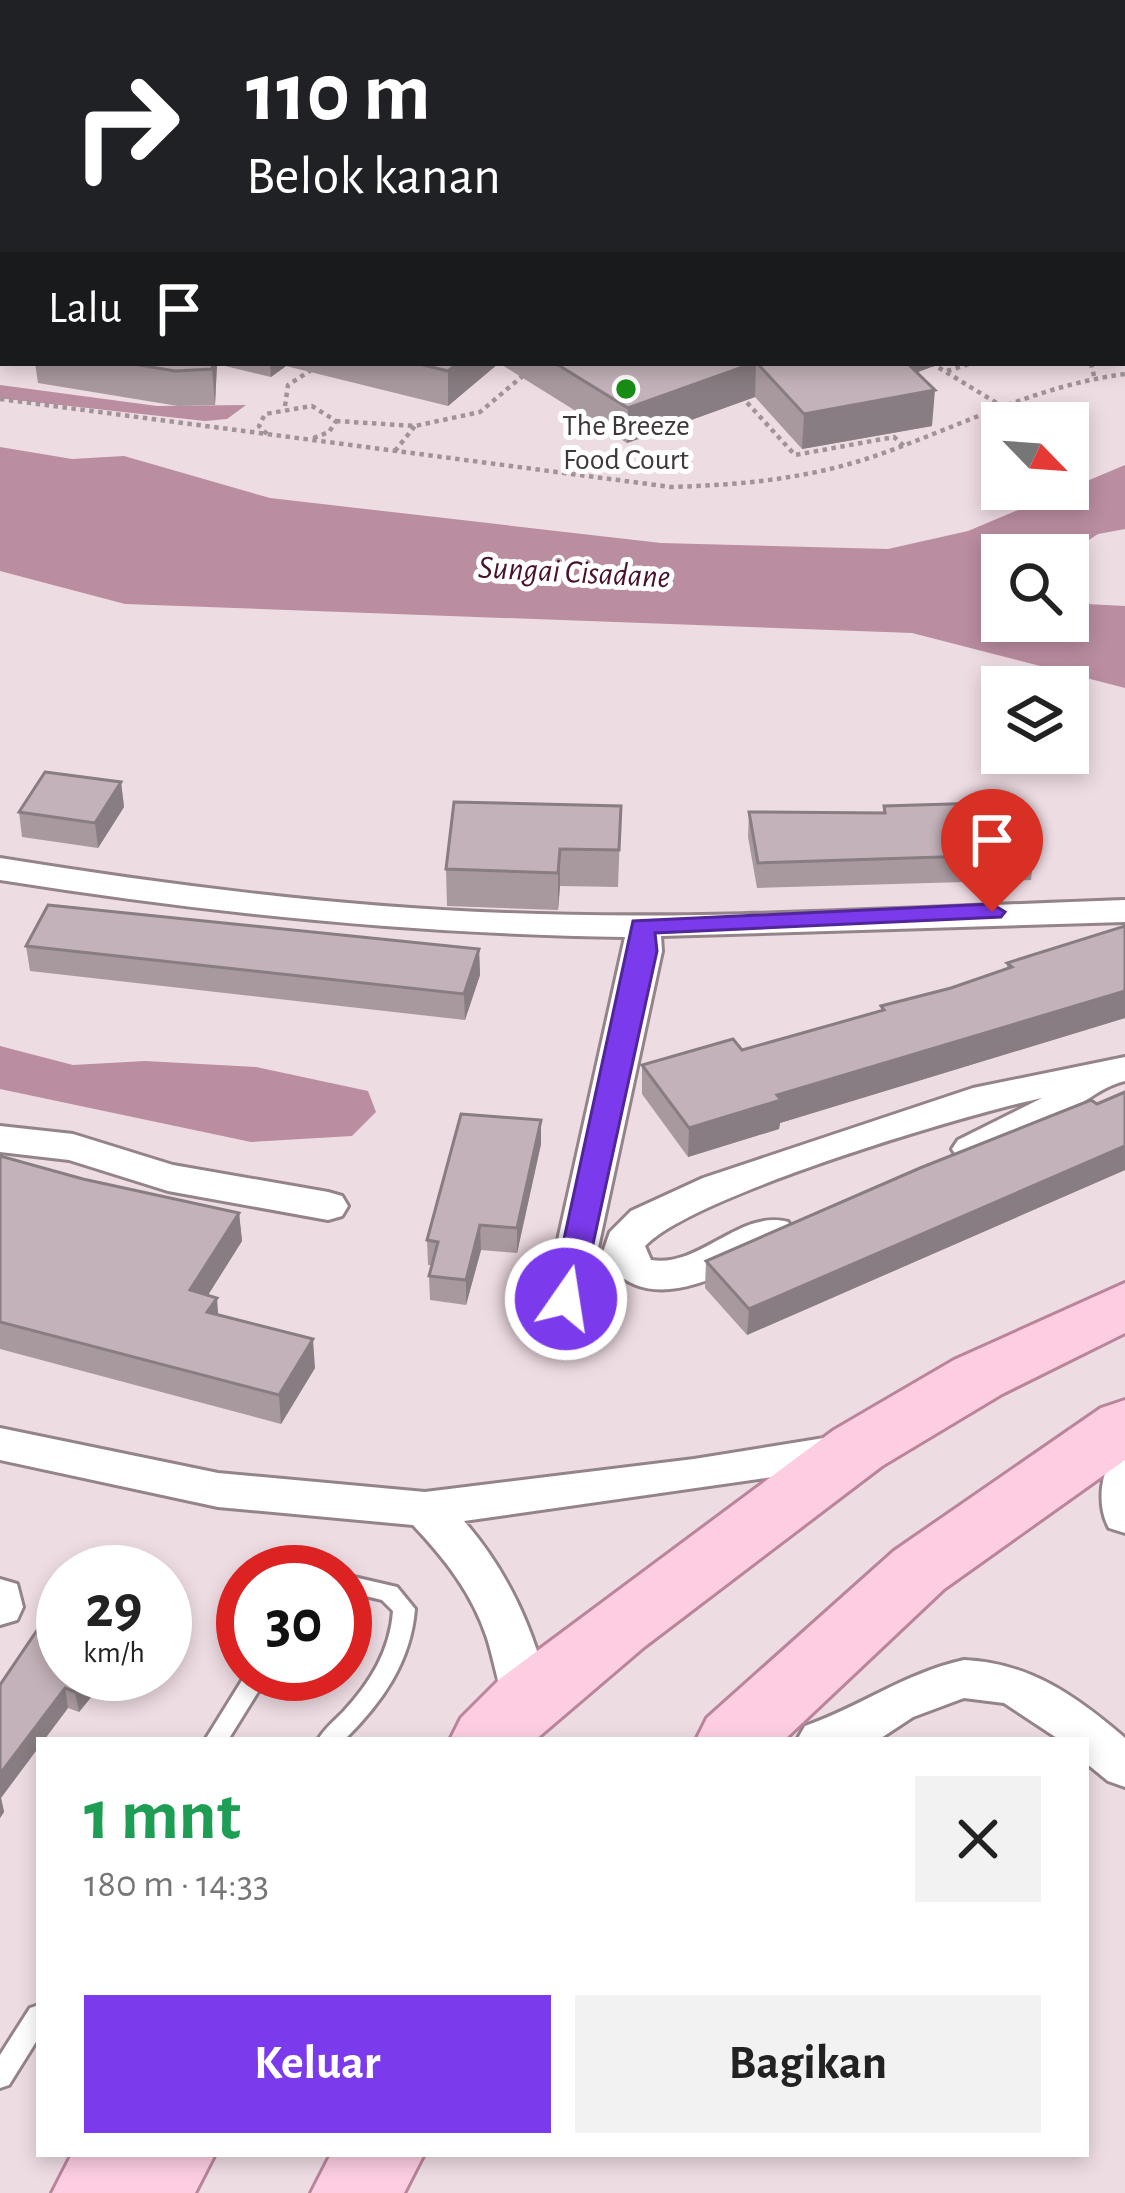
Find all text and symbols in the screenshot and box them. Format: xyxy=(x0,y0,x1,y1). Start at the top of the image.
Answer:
icon: right xyxy=(48,48,204,204)
text: 110 m xyxy=(246,52,431,136)
text: Belok kanan xyxy=(246,150,501,204)
icon: arrive xyxy=(146,276,212,342)
text: Lalu xyxy=(48,286,122,331)
marker: The Breeze Food Court xyxy=(613,376,639,402)
north arrow xyxy=(981,402,1089,510)
map controls xyxy=(981,402,1089,774)
place label: The Breeze Food Court xyxy=(562,411,690,475)
button: search xyxy=(981,534,1089,642)
water label: Sungai Cisadane xyxy=(477,551,671,595)
button: layers xyxy=(981,666,1089,774)
pin xyxy=(941,789,1043,912)
icon: arrive xyxy=(959,807,1025,873)
position arrow xyxy=(503,1236,629,1362)
speed limit sign: 30 xyxy=(216,1545,372,1701)
text: 29 xyxy=(85,1578,143,1638)
text: km/h xyxy=(83,1638,145,1668)
button: close xyxy=(915,1776,1041,1902)
text: 1 mnt xyxy=(84,1780,241,1852)
text: 180 m · 14:33 xyxy=(84,1865,269,1904)
button: Keluar xyxy=(84,1995,551,2133)
button: Bagikan xyxy=(575,1995,1041,2133)

